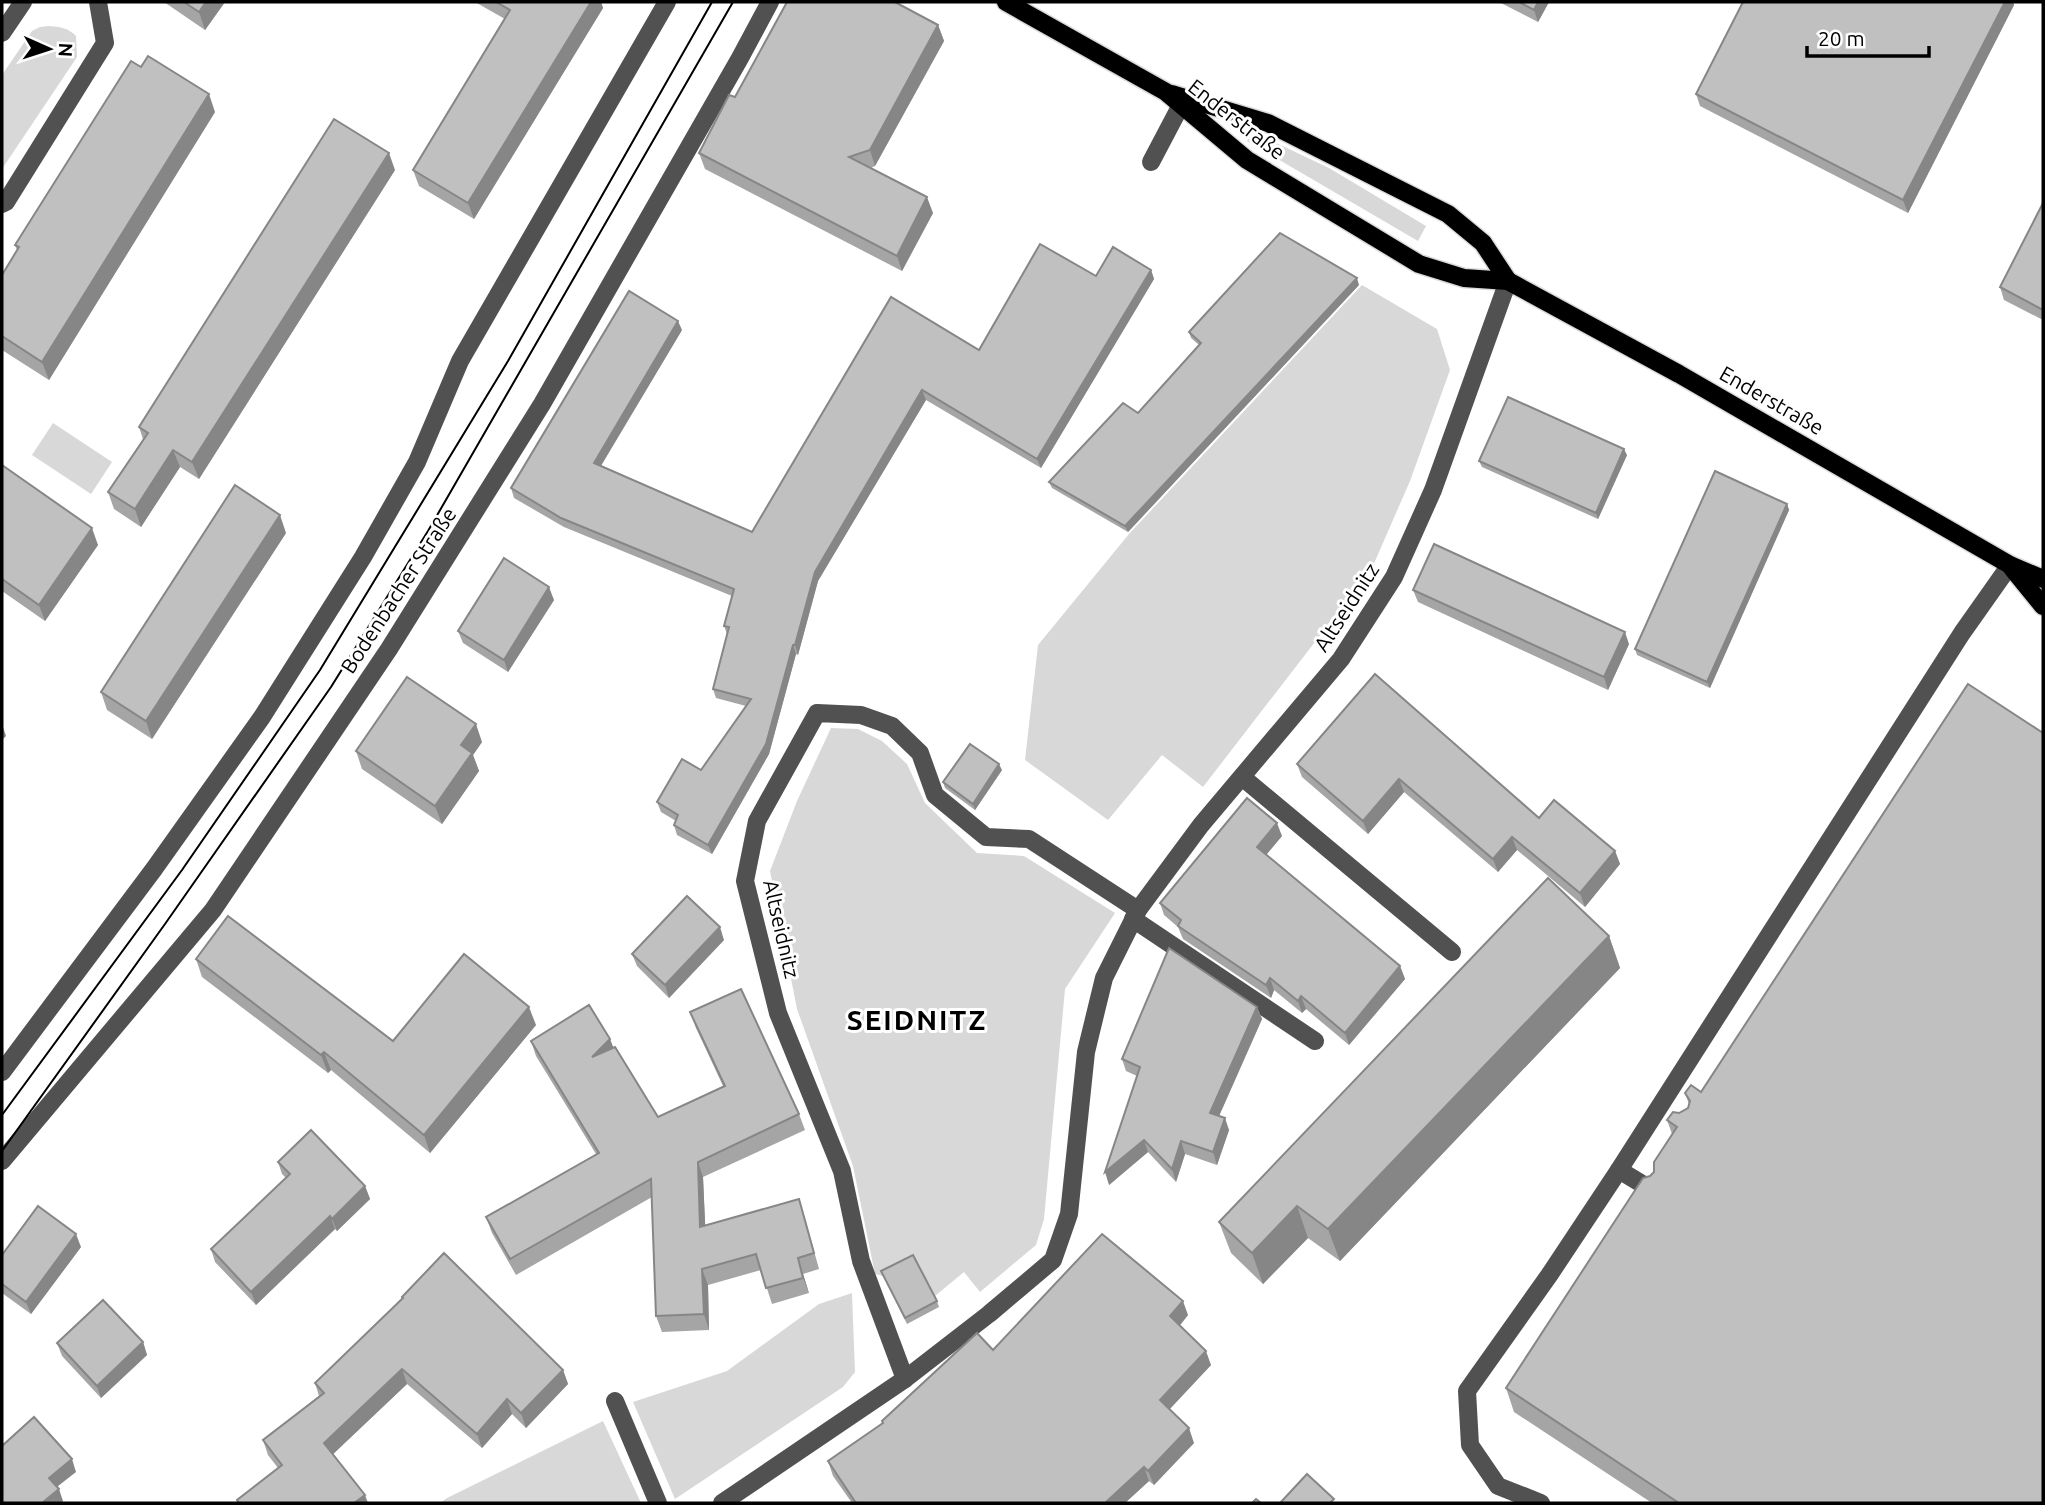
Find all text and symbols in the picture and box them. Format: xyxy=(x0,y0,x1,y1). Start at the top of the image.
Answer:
north arrow xyxy=(14,14,84,84)
scale bar xyxy=(1807,14,1930,58)
text: 20 m xyxy=(1818,26,1865,50)
text: N xyxy=(55,42,77,58)
street label: Enderstraße xyxy=(1184,74,1290,164)
street label: Enderstraße xyxy=(1716,361,1828,439)
street label: Bodenbacher Straße xyxy=(335,503,461,677)
street label: Altseidnitz xyxy=(1309,558,1383,656)
street label: Altseidnitz xyxy=(759,877,805,981)
district label: SEIDNITZ xyxy=(847,1004,987,1035)

